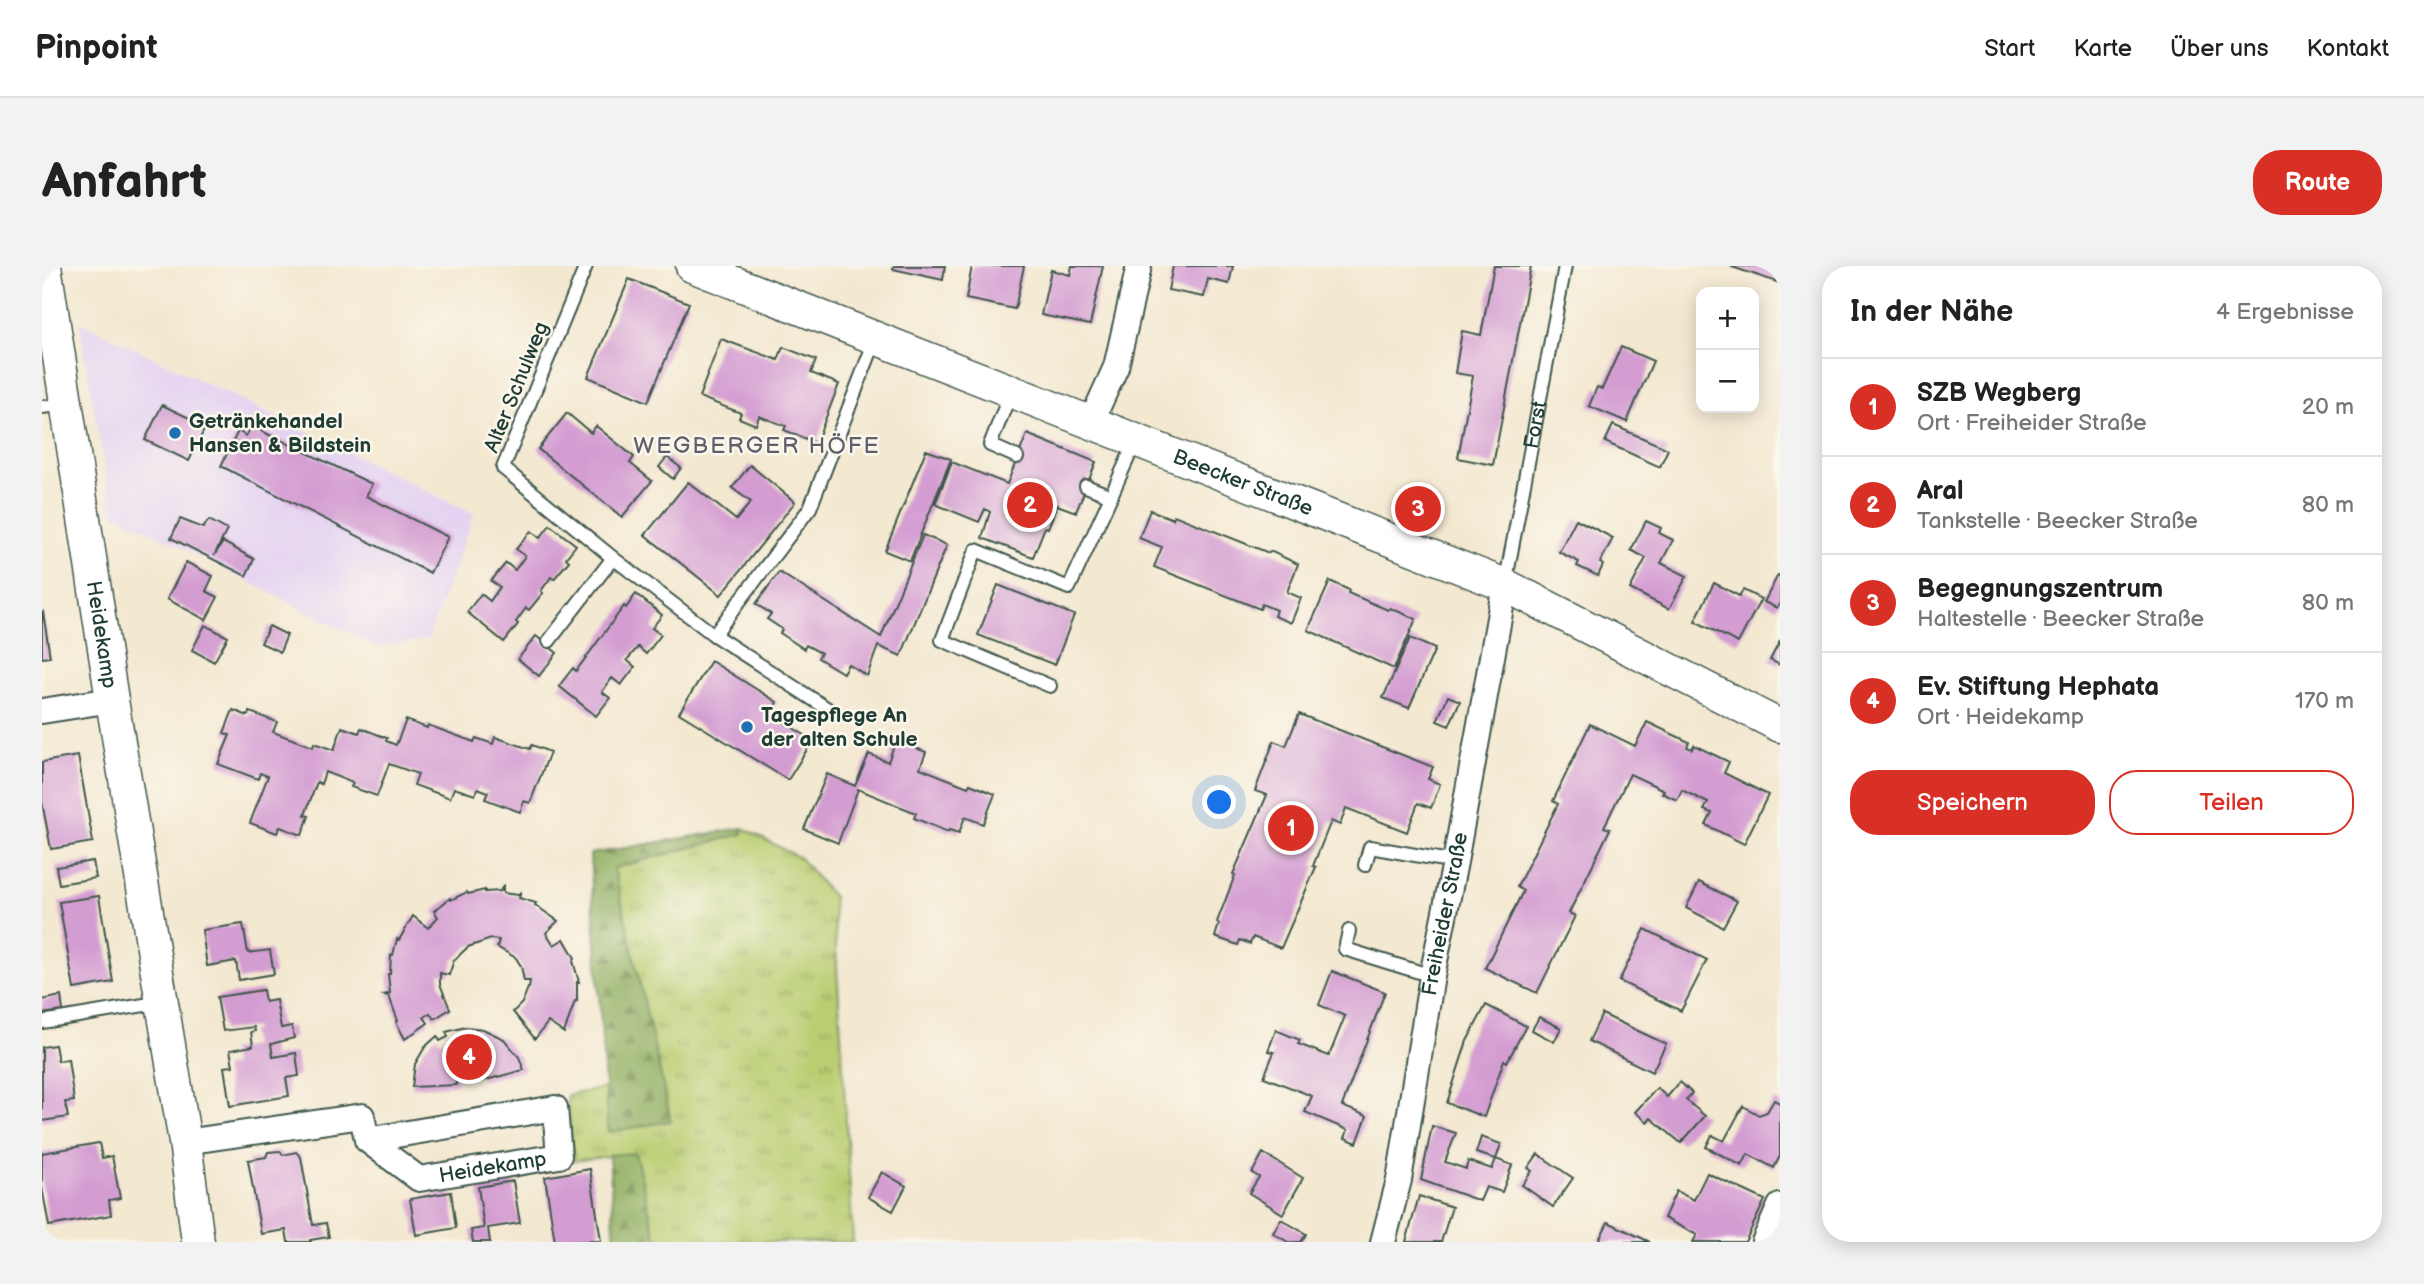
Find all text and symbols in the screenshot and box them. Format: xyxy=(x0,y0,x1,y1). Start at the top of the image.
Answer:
text: Pinpoint xyxy=(35,28,157,68)
text: Start xyxy=(1984,34,2035,63)
text: Karte xyxy=(2073,34,2132,63)
text: Über uns xyxy=(2170,34,2269,63)
text: Kontakt xyxy=(2307,34,2389,63)
button: Route xyxy=(2253,150,2382,215)
text: Anfahrt xyxy=(42,153,207,212)
map controls xyxy=(1696,287,1759,413)
button: + xyxy=(1696,287,1759,350)
text: In der Nähe xyxy=(1850,294,2013,330)
text: 4 Ergebnisse xyxy=(2216,298,2354,326)
street label: Alter Schulweg xyxy=(479,318,554,456)
button: − xyxy=(1696,350,1759,413)
text: SZB Wegberg xyxy=(1917,378,2081,409)
text: 1 xyxy=(1868,393,1878,421)
text: 20 m xyxy=(2302,393,2354,421)
street label: Forst xyxy=(1519,398,1552,451)
place label: Getränkehandel Hansen & Bildstein xyxy=(189,409,371,458)
text: Ort · Freiheider Straße xyxy=(1917,409,2147,437)
marker: Getränkehandel Hansen & Bildstein xyxy=(167,425,183,441)
district label: WEGBERGER HÖFE xyxy=(633,432,881,460)
street label: Beecker Straße xyxy=(1169,444,1316,521)
text: Aral xyxy=(1917,476,1964,507)
pin: 2 xyxy=(1007,479,1053,531)
pin: 3 xyxy=(1395,483,1441,535)
text: 2 xyxy=(1866,491,1880,519)
text: 80 m xyxy=(2302,491,2354,519)
text: Tankstelle · Beecker Straße xyxy=(1917,507,2198,535)
text: Begegnungszentrum xyxy=(1917,574,2163,605)
street label: Heidekamp xyxy=(81,579,122,690)
text: 3 xyxy=(1866,589,1880,617)
text: 80 m xyxy=(2302,589,2354,617)
text: Haltestelle · Beecker Straße xyxy=(1917,605,2204,633)
text: Ev. Stiftung Hephata xyxy=(1917,672,2159,703)
text: 4 xyxy=(1866,687,1880,715)
text: 170 m xyxy=(2295,687,2354,715)
place label: Tagespflege An der alten Schule xyxy=(761,703,918,752)
text: Ort · Heidekamp xyxy=(1917,703,2084,731)
marker: Tagespflege An der alten Schule xyxy=(739,719,755,735)
button: Speichern xyxy=(1850,770,2095,835)
button: Teilen xyxy=(2109,770,2354,835)
your location xyxy=(1202,785,1236,819)
pin: 1 xyxy=(1268,802,1314,854)
street label: Freiheider Straße xyxy=(1417,830,1473,997)
pin: 4 xyxy=(446,1031,492,1083)
street label: Heidekamp xyxy=(437,1146,548,1189)

